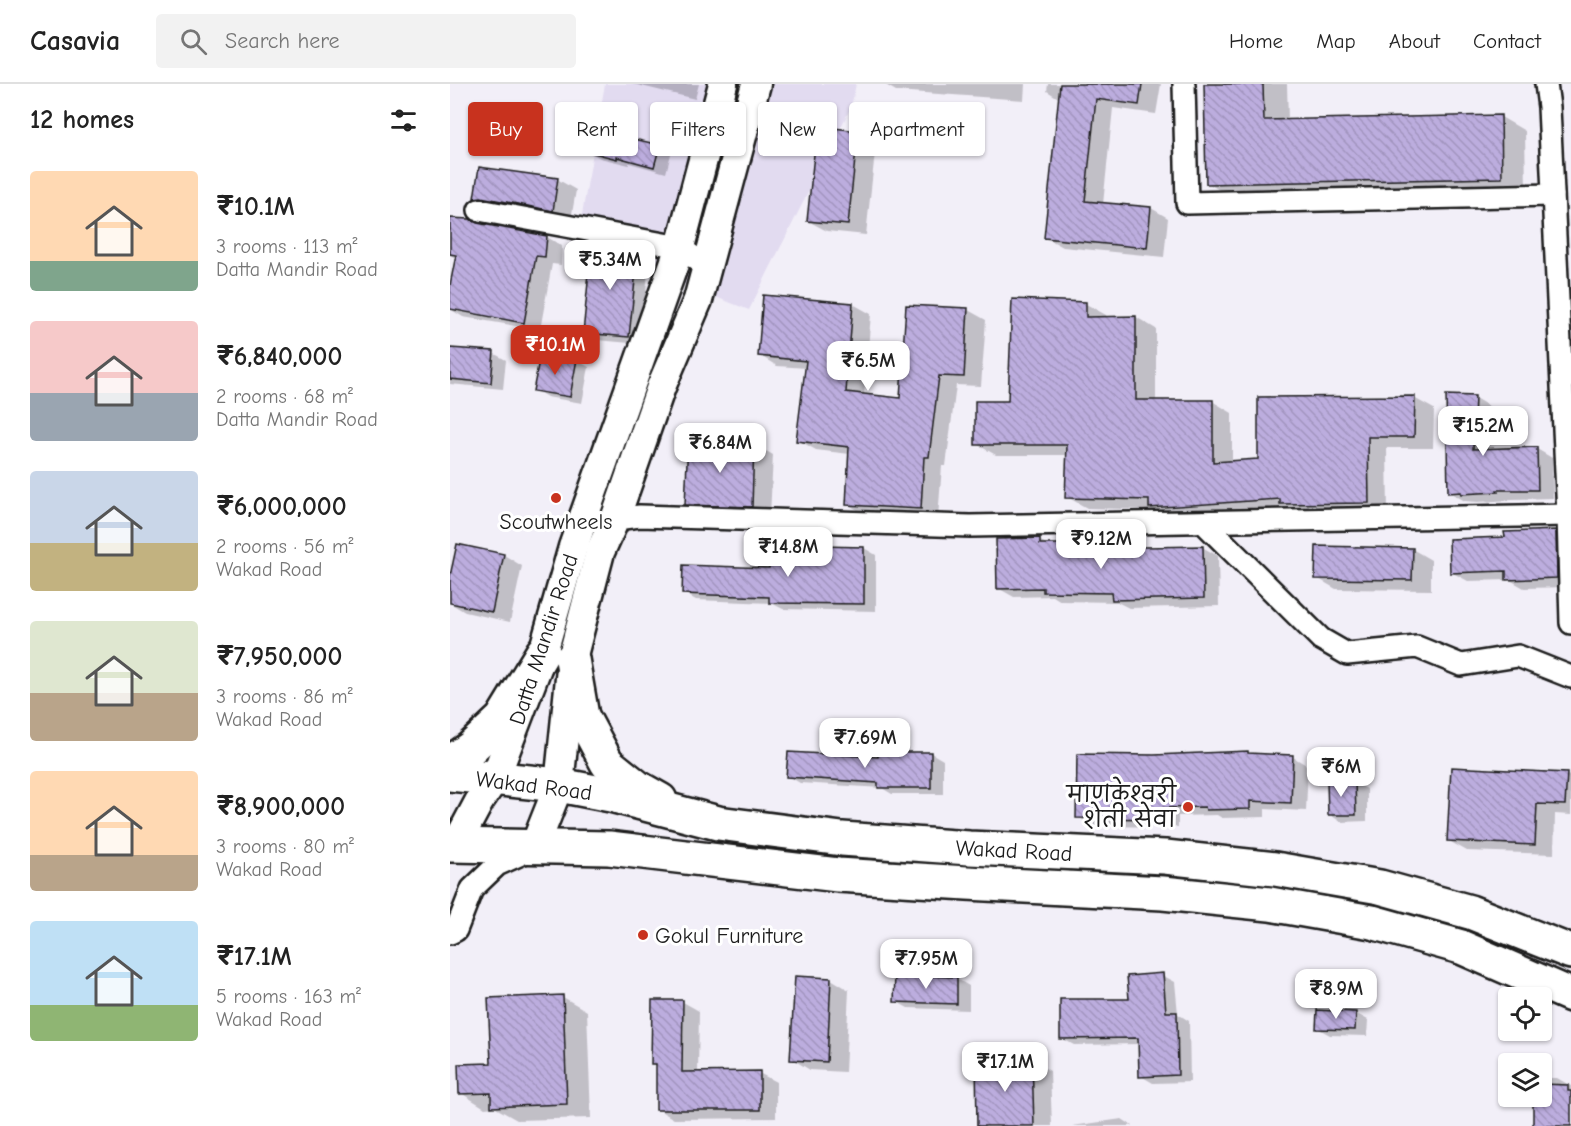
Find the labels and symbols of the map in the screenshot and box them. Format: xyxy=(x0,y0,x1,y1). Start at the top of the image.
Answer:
pin: ₹5.34M xyxy=(561,240,659,291)
pin: ₹10.1M xyxy=(506,325,604,376)
pin: ₹6.5M xyxy=(826,341,910,392)
pin: ₹15.2M xyxy=(1434,406,1532,457)
pin: ₹6.84M xyxy=(671,423,769,474)
marker: Scoutwheels xyxy=(549,491,563,505)
place label: Scoutwheels xyxy=(500,509,612,535)
pin: ₹9.12M xyxy=(1052,519,1150,570)
pin: ₹14.8M xyxy=(739,527,837,578)
street label: Datta Mandir Road xyxy=(504,551,584,728)
pin: ₹7.69M xyxy=(816,718,914,769)
pin: ₹6M xyxy=(1312,747,1370,798)
street label: Wakad Road xyxy=(474,766,594,806)
place label: माणकेश्वरी शेती सेवा xyxy=(1065,776,1177,833)
marker: माणकेश्वरी शेती सेवा xyxy=(1181,800,1195,814)
street label: Wakad Road xyxy=(955,835,1073,867)
place label: Gokul Furniture xyxy=(655,923,803,949)
marker: Gokul Furniture xyxy=(636,928,650,942)
pin: ₹7.95M xyxy=(877,939,975,990)
pin: ₹8.9M xyxy=(1294,969,1378,1020)
pin: ₹17.1M xyxy=(956,1042,1054,1093)

